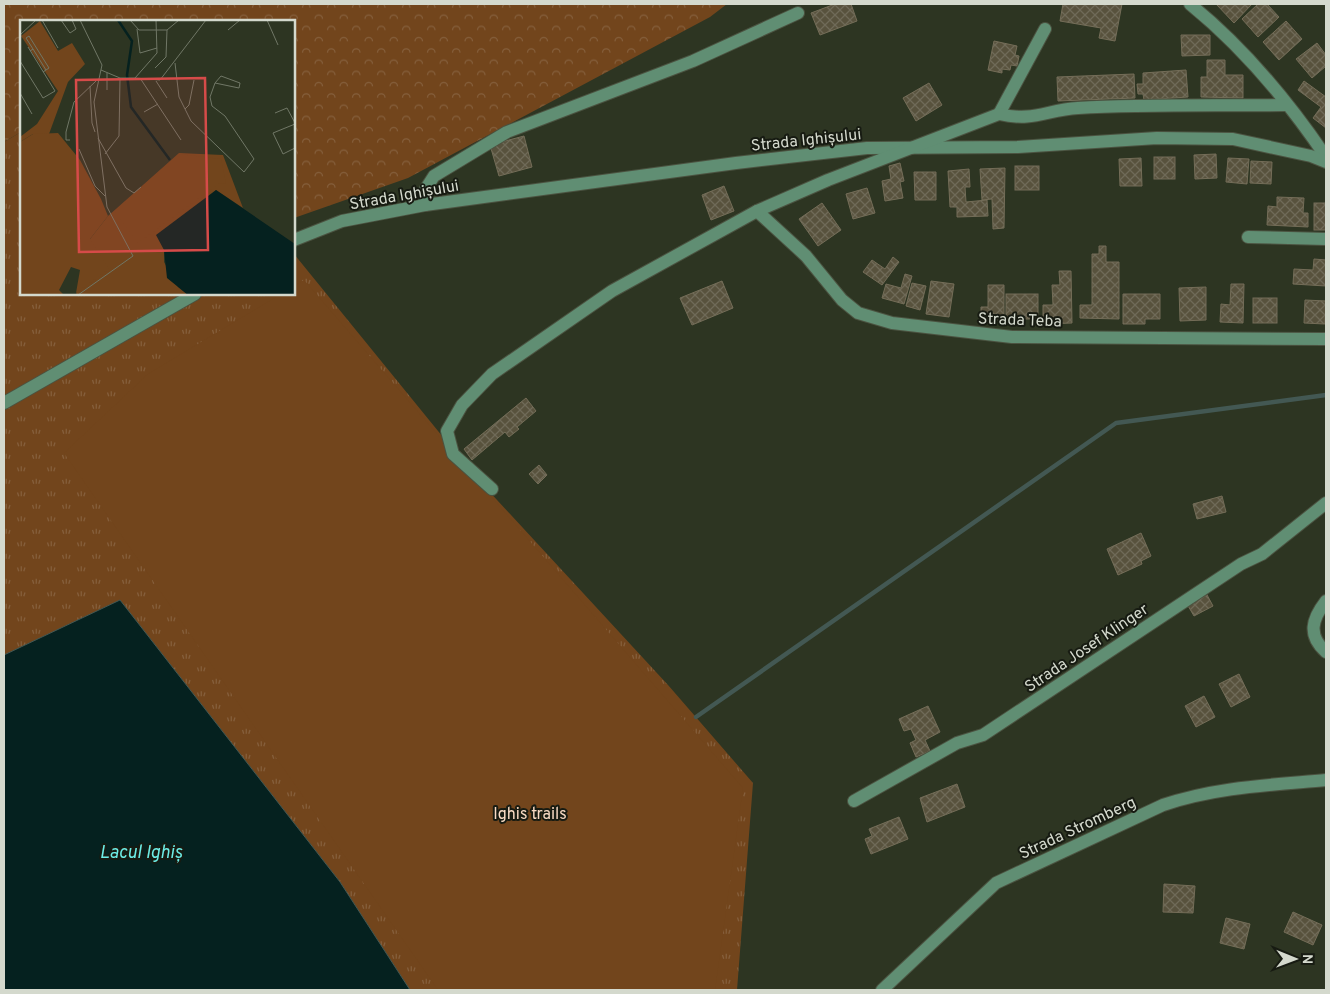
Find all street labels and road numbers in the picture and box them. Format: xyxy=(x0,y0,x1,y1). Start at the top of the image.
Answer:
street label: Strada Ighișului xyxy=(750,125,862,157)
street label: Strada Ighișului xyxy=(348,176,461,215)
street label: Strada Teba xyxy=(978,310,1062,332)
street label: Strada Josef Klinger xyxy=(1022,600,1153,697)
street label: Strada Stromberg xyxy=(1016,793,1139,865)

